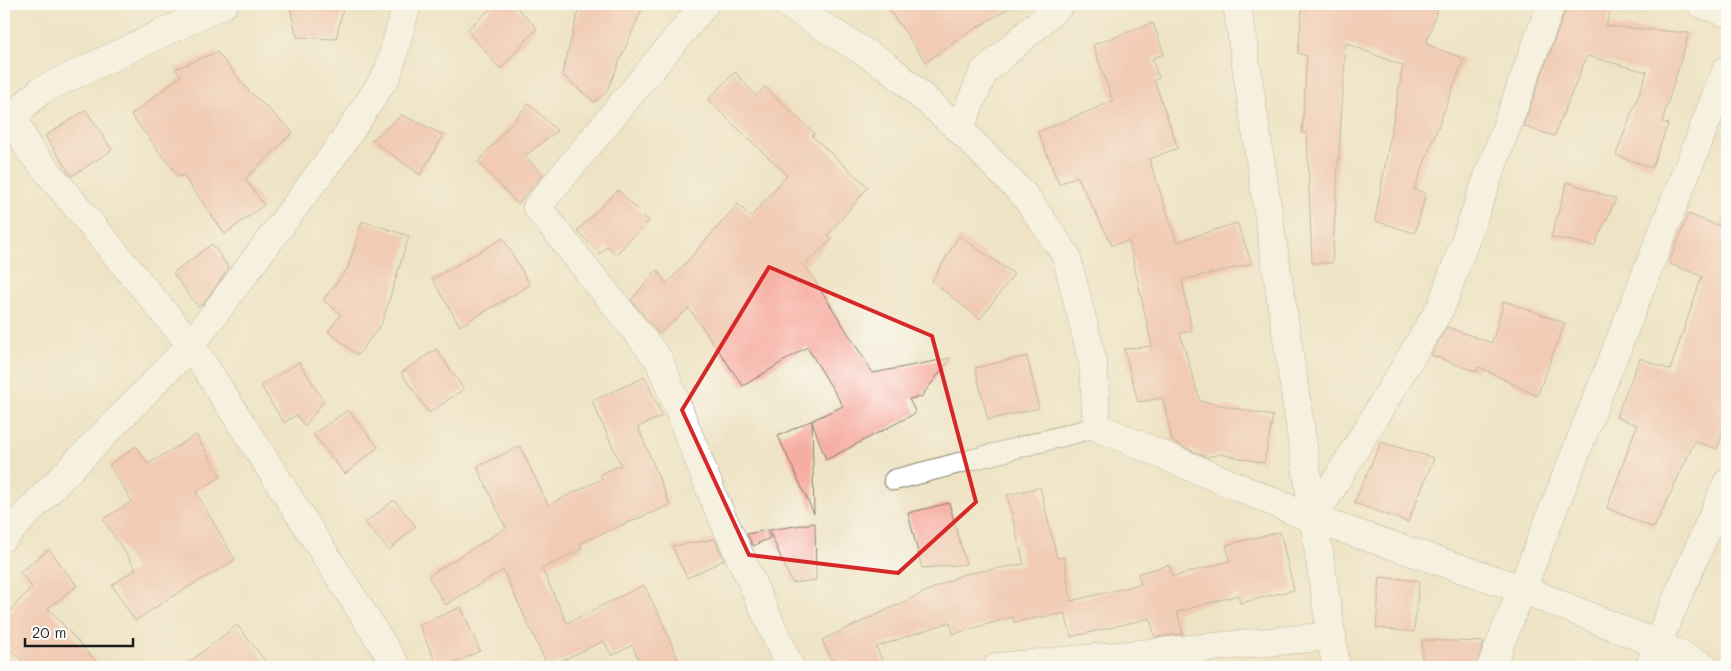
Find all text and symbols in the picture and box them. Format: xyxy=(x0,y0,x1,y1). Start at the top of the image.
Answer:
scale bar xyxy=(25,616,132,648)
text: 20 m xyxy=(32,622,66,642)

